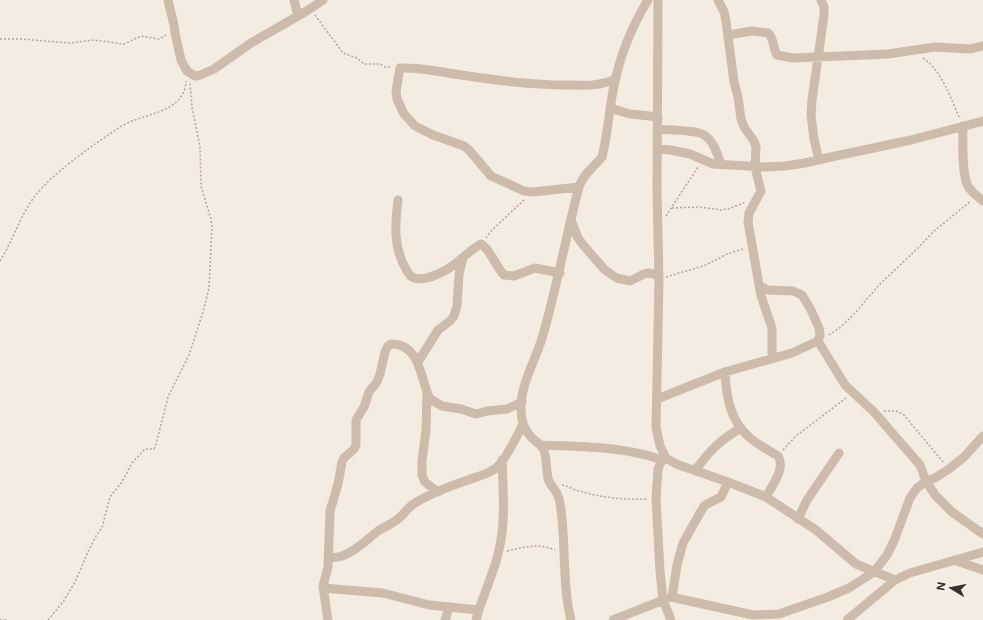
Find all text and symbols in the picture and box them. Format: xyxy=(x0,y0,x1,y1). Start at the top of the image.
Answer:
north arrow xyxy=(931,568,971,608)
text: N xyxy=(934,581,949,592)

